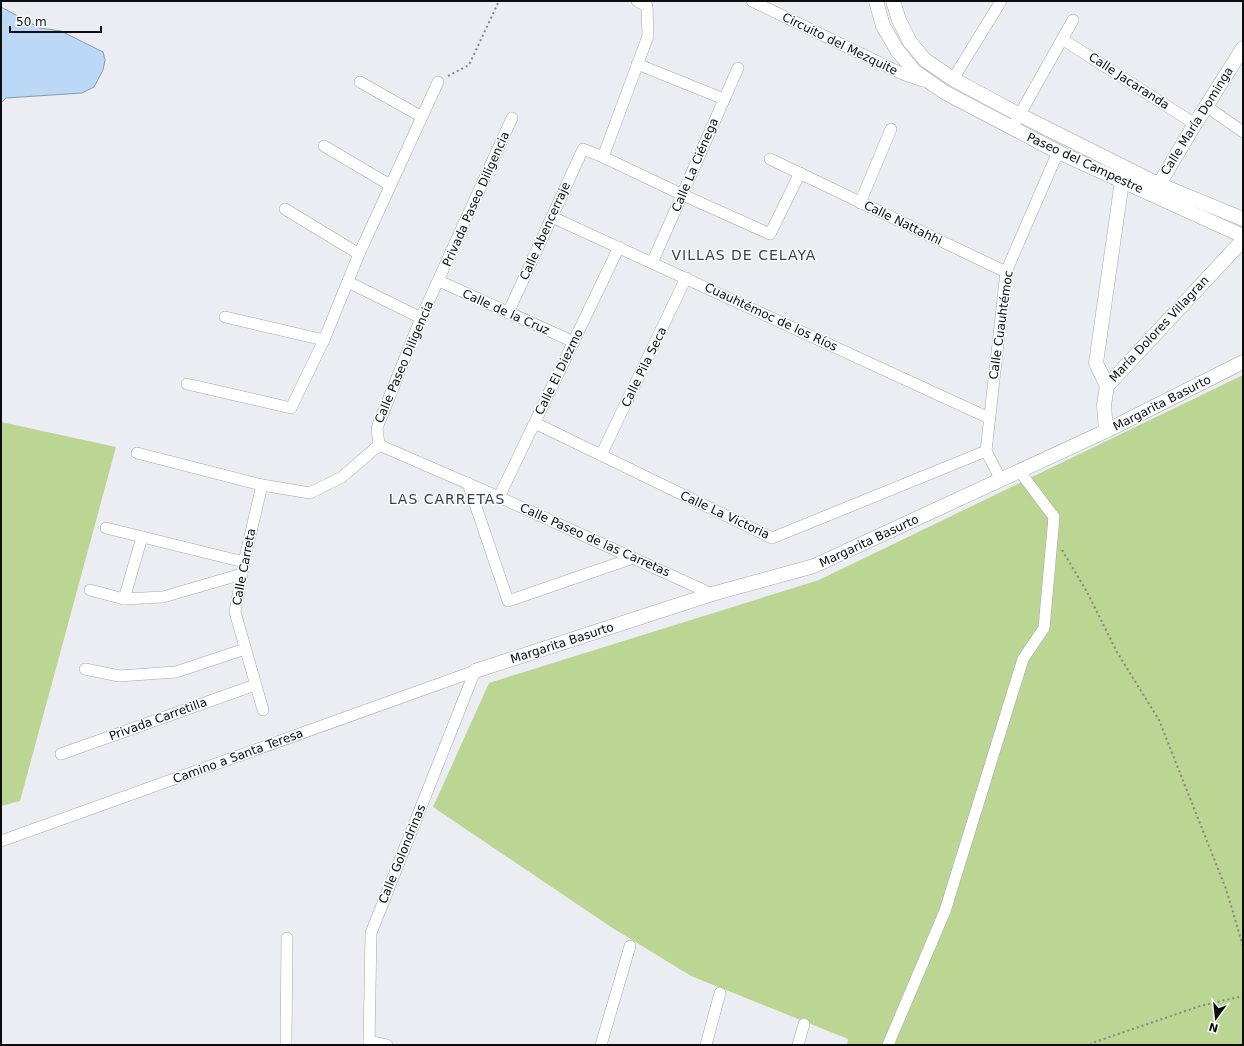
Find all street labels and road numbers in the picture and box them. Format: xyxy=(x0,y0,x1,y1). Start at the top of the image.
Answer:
street label: Circuito del Mezquite xyxy=(780,10,900,78)
street label: Calle Jacaranda xyxy=(1086,50,1172,112)
street label: Calle María Dominga xyxy=(1158,64,1236,178)
street label: Calle La Ciénega xyxy=(669,116,721,214)
street label: Privada Paseo Diligencia xyxy=(440,129,512,269)
street label: Paseo del Campestre xyxy=(1025,130,1145,196)
street label: Calle Abencerraje xyxy=(517,180,573,282)
street label: Calle Nattahhi xyxy=(862,198,944,248)
street label: Calle Cuauhtémoc xyxy=(986,270,1016,380)
street label: María Dolores Villagran xyxy=(1106,273,1212,385)
street label: Cuauhtémoc de los Ríos xyxy=(702,280,840,354)
street label: Calle de la Cruz xyxy=(460,286,552,338)
street label: Calle Paseo Diligencia xyxy=(372,299,436,425)
street label: Calle Pila Seca xyxy=(619,325,669,409)
street label: Calle El Diezmo xyxy=(532,327,586,417)
street label: Margarita Basurto xyxy=(1111,372,1213,434)
street label: Calle La Victoria xyxy=(678,488,772,542)
street label: Calle Paseo de las Carretas xyxy=(518,500,672,580)
street label: Margarita Basurto xyxy=(817,512,921,570)
street label: Calle Carreta xyxy=(230,527,258,607)
street label: Margarita Basurto xyxy=(508,620,616,666)
street label: Privada Carretilla xyxy=(107,695,209,743)
street label: Camino a Santa Teresa xyxy=(171,726,305,786)
street label: Calle Golondrinas xyxy=(376,802,428,906)

